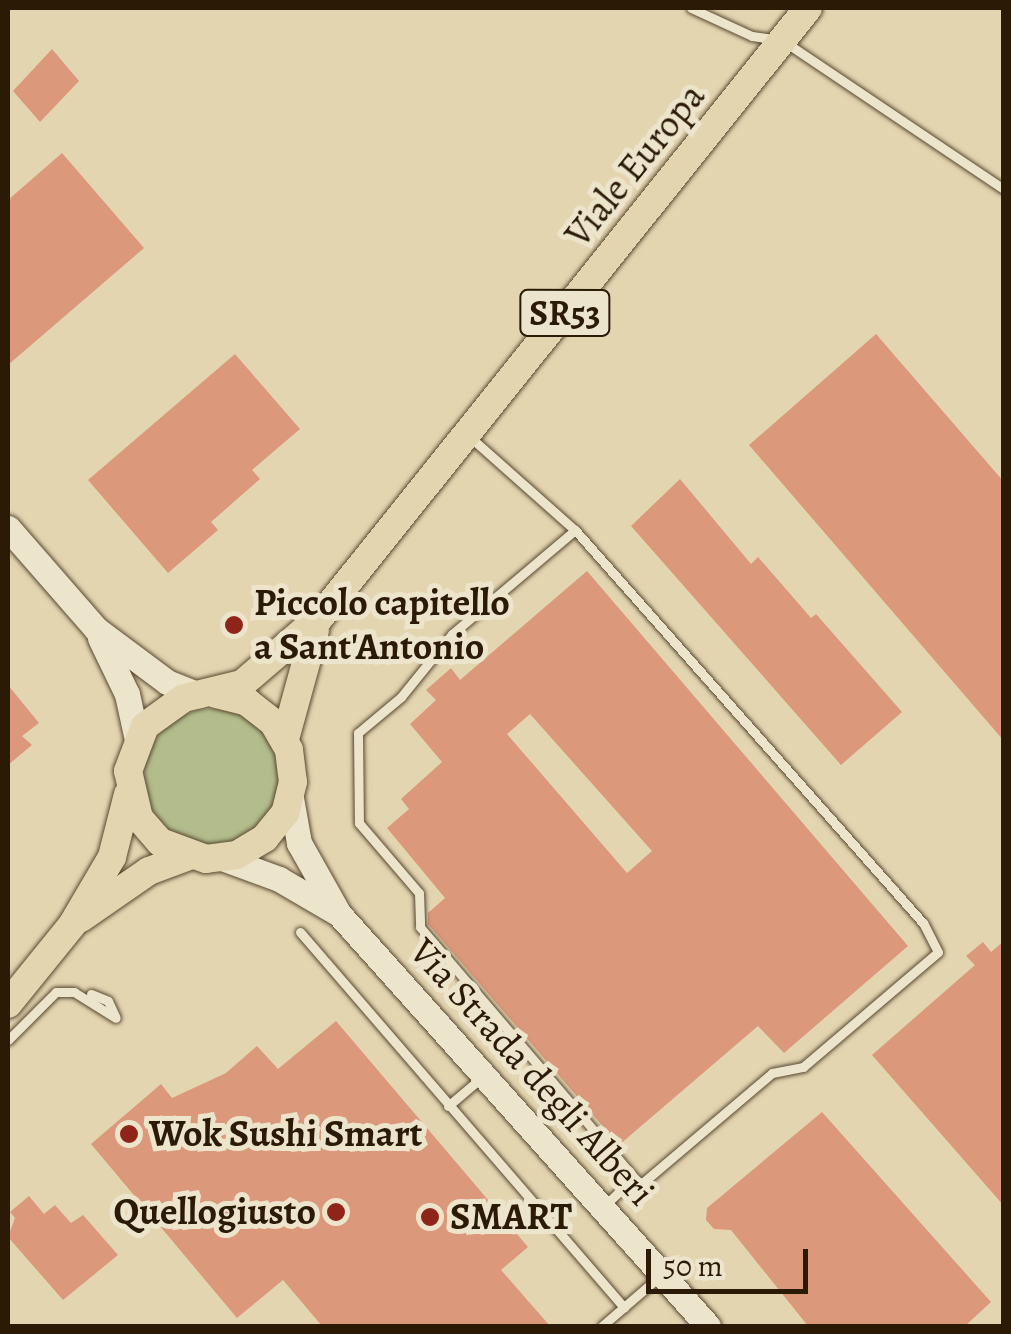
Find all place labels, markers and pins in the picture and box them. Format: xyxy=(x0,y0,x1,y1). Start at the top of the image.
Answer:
place label: Piccolo capitello a Sant'Antonio xyxy=(254,580,510,669)
marker: Piccolo capitello a Sant'Antonio xyxy=(223,614,245,636)
place label: Wok Sushi Smart xyxy=(149,1111,422,1157)
marker: Wok Sushi Smart xyxy=(118,1123,140,1145)
place label: Quellogiusto xyxy=(113,1189,316,1235)
place label: SMART xyxy=(450,1194,572,1240)
marker: Quellogiusto xyxy=(325,1201,347,1223)
marker: SMART xyxy=(419,1206,441,1228)

